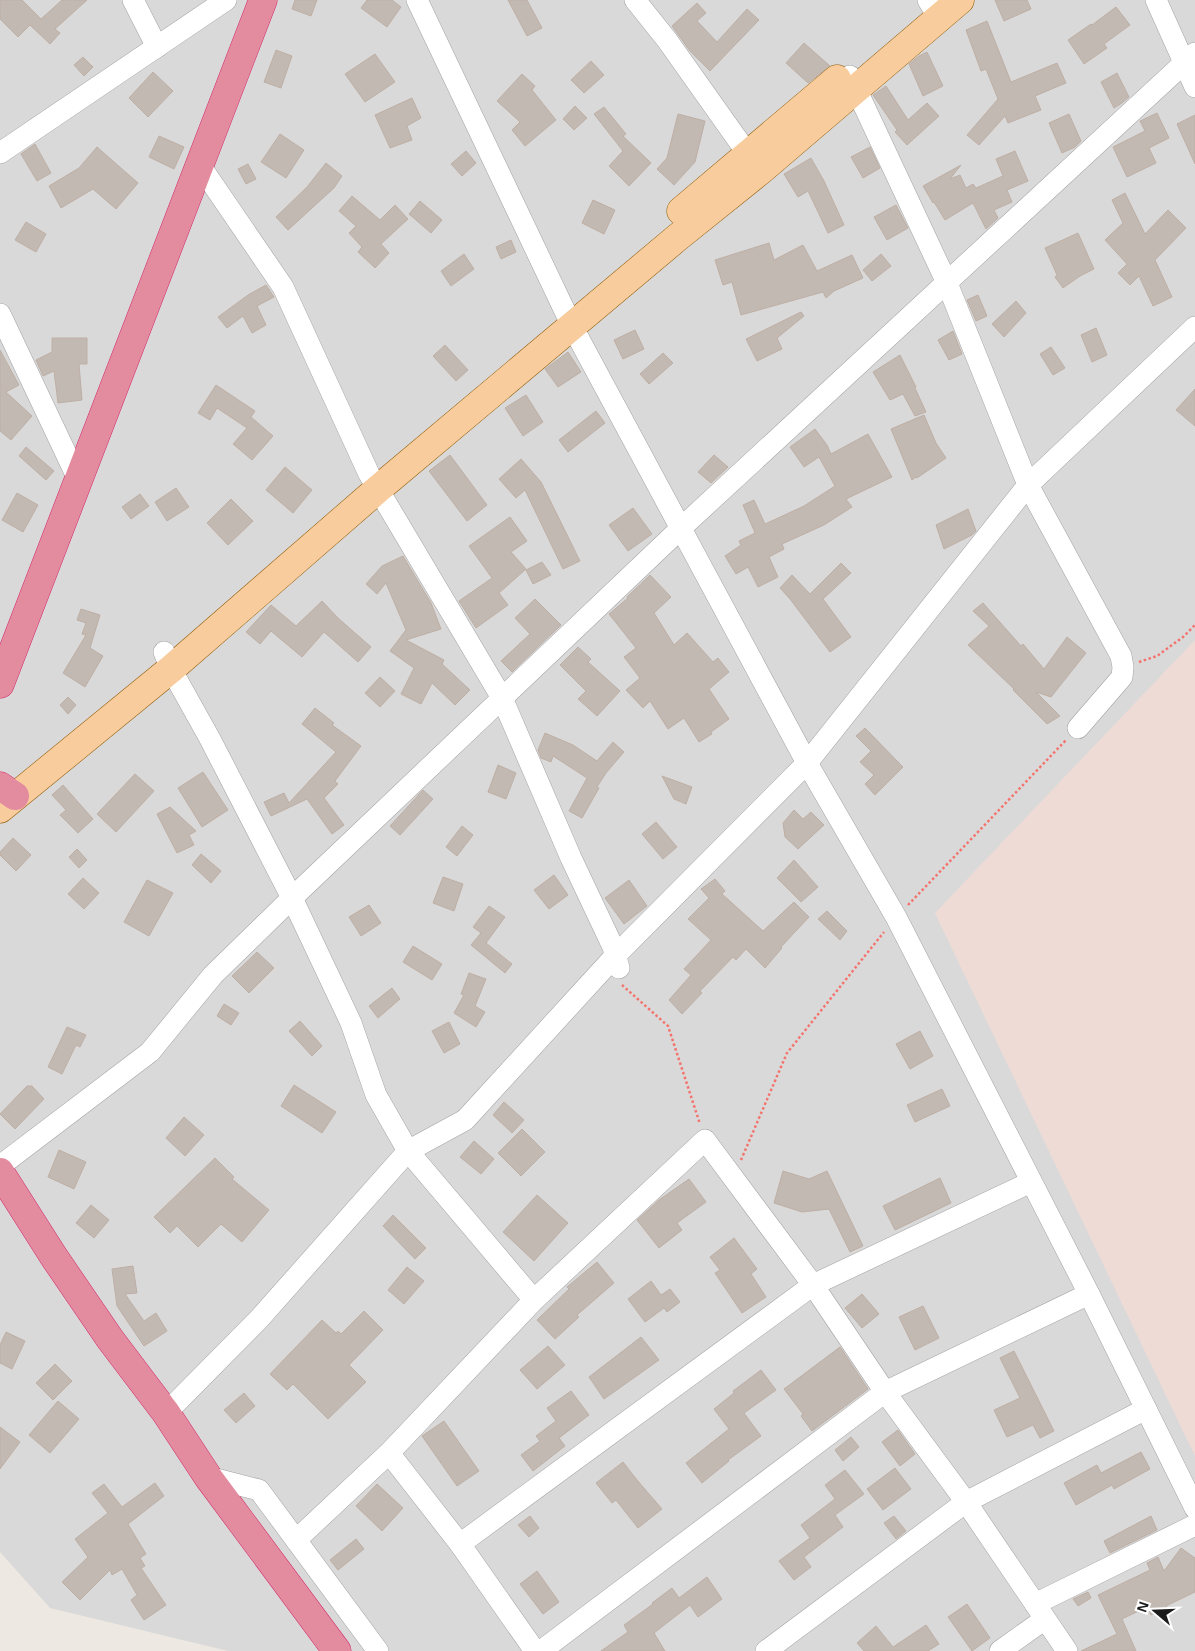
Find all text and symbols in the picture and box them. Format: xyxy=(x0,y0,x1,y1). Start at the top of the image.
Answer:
north arrow xyxy=(1130,1586,1180,1636)
text: N xyxy=(1133,1599,1152,1614)

